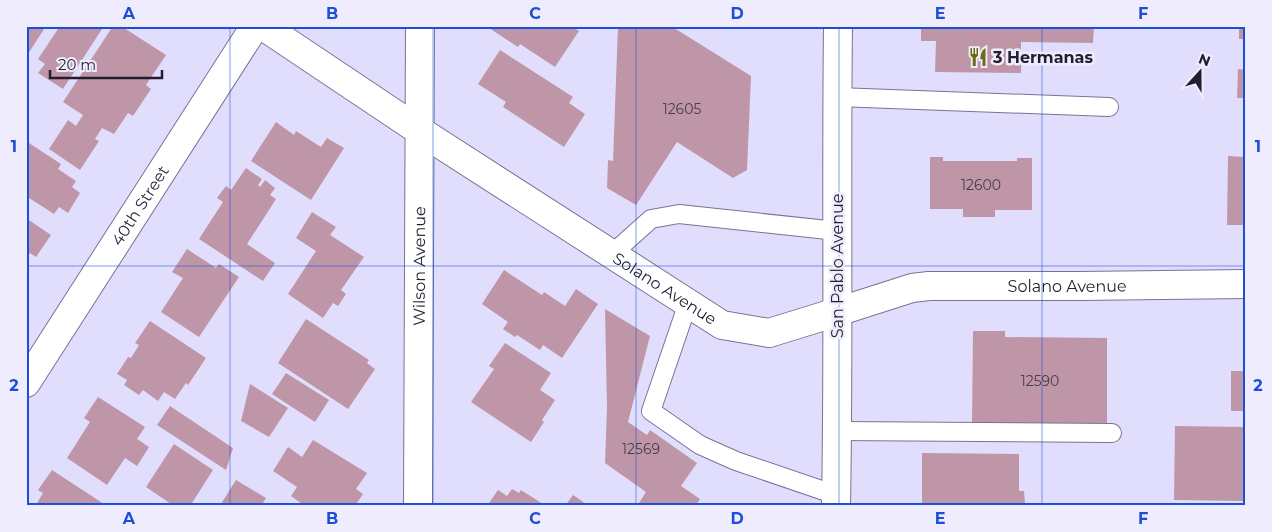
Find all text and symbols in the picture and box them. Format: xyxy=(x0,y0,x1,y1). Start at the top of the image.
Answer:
text: A xyxy=(122,4,136,23)
text: B xyxy=(326,4,338,23)
text: C xyxy=(529,4,541,23)
text: D xyxy=(730,4,744,23)
text: E xyxy=(935,4,945,23)
text: F xyxy=(1138,4,1148,23)
restaurant icon: 3 Hermanas xyxy=(967,46,989,68)
scale bar xyxy=(50,48,162,80)
place label: 3 Hermanas xyxy=(992,48,1093,67)
north arrow xyxy=(1174,48,1224,98)
text: N xyxy=(1196,49,1213,70)
text: 20 m xyxy=(58,55,96,74)
house number: 12605 xyxy=(663,100,701,118)
text: 1 xyxy=(11,137,17,156)
text: 1 xyxy=(1255,137,1261,156)
street label: 40th Street xyxy=(108,162,173,249)
house number: 12600 xyxy=(961,176,1001,194)
street label: San Pablo Avenue xyxy=(828,194,847,338)
street label: Wilson Avenue xyxy=(410,206,429,326)
street label: Solano Avenue xyxy=(609,249,720,329)
street label: Solano Avenue xyxy=(1008,276,1127,296)
house number: 12590 xyxy=(1021,372,1059,390)
text: 2 xyxy=(9,376,19,395)
text: 2 xyxy=(1253,376,1263,395)
house number: 12569 xyxy=(622,440,660,458)
text: A xyxy=(122,509,136,528)
text: B xyxy=(326,509,338,528)
text: C xyxy=(529,509,541,528)
text: D xyxy=(730,509,744,528)
text: E xyxy=(935,509,945,528)
text: F xyxy=(1138,509,1148,528)

